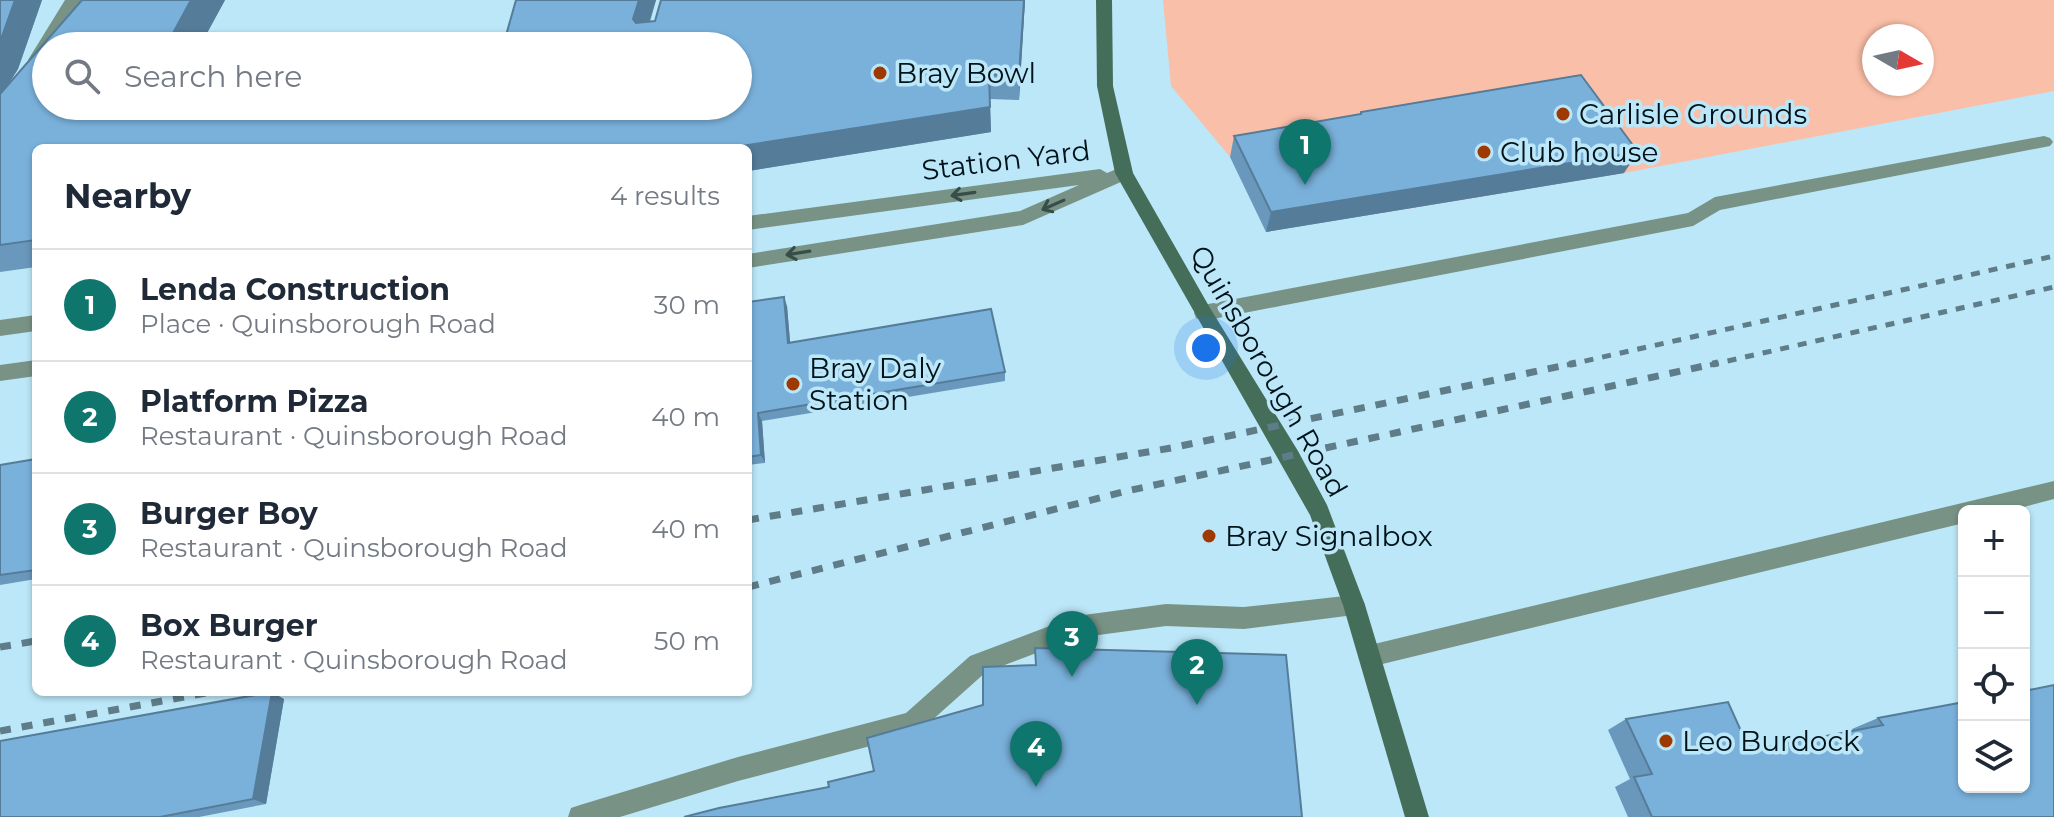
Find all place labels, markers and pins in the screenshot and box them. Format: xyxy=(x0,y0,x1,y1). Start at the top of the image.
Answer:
place label: Bray Bowl xyxy=(896,56,1036,90)
marker: Bray Bowl xyxy=(871,64,889,82)
place label: Carlisle Grounds xyxy=(1579,97,1807,131)
marker: Carlisle Grounds xyxy=(1554,105,1572,123)
pin: 1 xyxy=(1279,119,1331,185)
place label: Club house xyxy=(1500,135,1658,169)
marker: Club house xyxy=(1475,143,1493,161)
place label: Bray Daly Station xyxy=(809,351,942,417)
marker: Bray Daly Station xyxy=(784,375,802,393)
place label: Bray Signalbox xyxy=(1225,519,1433,553)
marker: Bray Signalbox xyxy=(1200,527,1218,545)
pin: 3 xyxy=(1046,611,1098,677)
pin: 2 xyxy=(1171,639,1223,705)
pin: 4 xyxy=(1010,721,1062,787)
place label: Leo Burdock xyxy=(1682,724,1860,758)
marker: Leo Burdock xyxy=(1657,732,1675,750)

